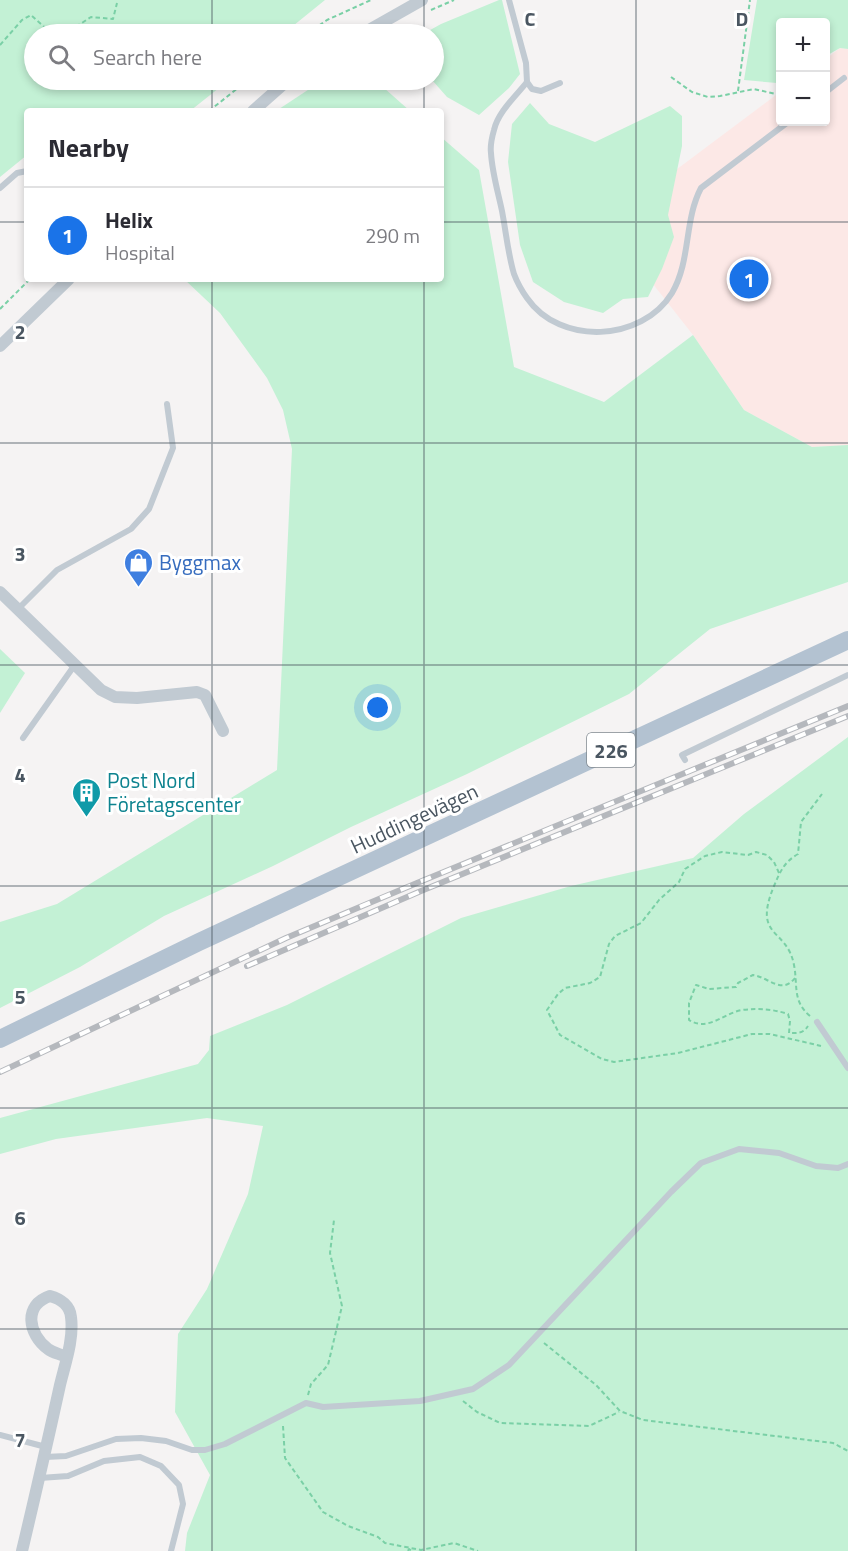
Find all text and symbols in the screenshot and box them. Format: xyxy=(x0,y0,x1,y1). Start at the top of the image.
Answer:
text: C xyxy=(525,3,536,34)
text: D xyxy=(736,3,748,34)
map controls xyxy=(776,18,830,126)
button: + xyxy=(776,18,830,72)
search box xyxy=(24,24,444,90)
text: Search here xyxy=(93,40,202,74)
icon: search xyxy=(45,41,78,74)
button: − xyxy=(776,72,830,126)
text: Nearby xyxy=(48,128,129,167)
text: Helix xyxy=(105,203,153,237)
text: 1 xyxy=(62,220,73,251)
text: 290 m xyxy=(365,220,420,251)
text: Hospital xyxy=(105,237,175,268)
pin: 1 xyxy=(730,256,768,302)
text: 2 xyxy=(14,316,26,347)
text: 3 xyxy=(14,538,26,569)
shop icon: Byggmax xyxy=(122,546,154,588)
place label: Byggmax xyxy=(159,546,241,578)
your location xyxy=(363,693,392,722)
road number: 226 xyxy=(587,733,635,767)
text: 4 xyxy=(14,759,26,790)
place label: Post Nord Företagscenter xyxy=(107,764,241,820)
street label: Huddingevägen xyxy=(345,774,483,862)
building icon: Post Nord Företagscenter xyxy=(70,776,102,818)
text: 5 xyxy=(14,981,26,1012)
text: 6 xyxy=(14,1202,26,1233)
text: 7 xyxy=(14,1424,26,1455)

